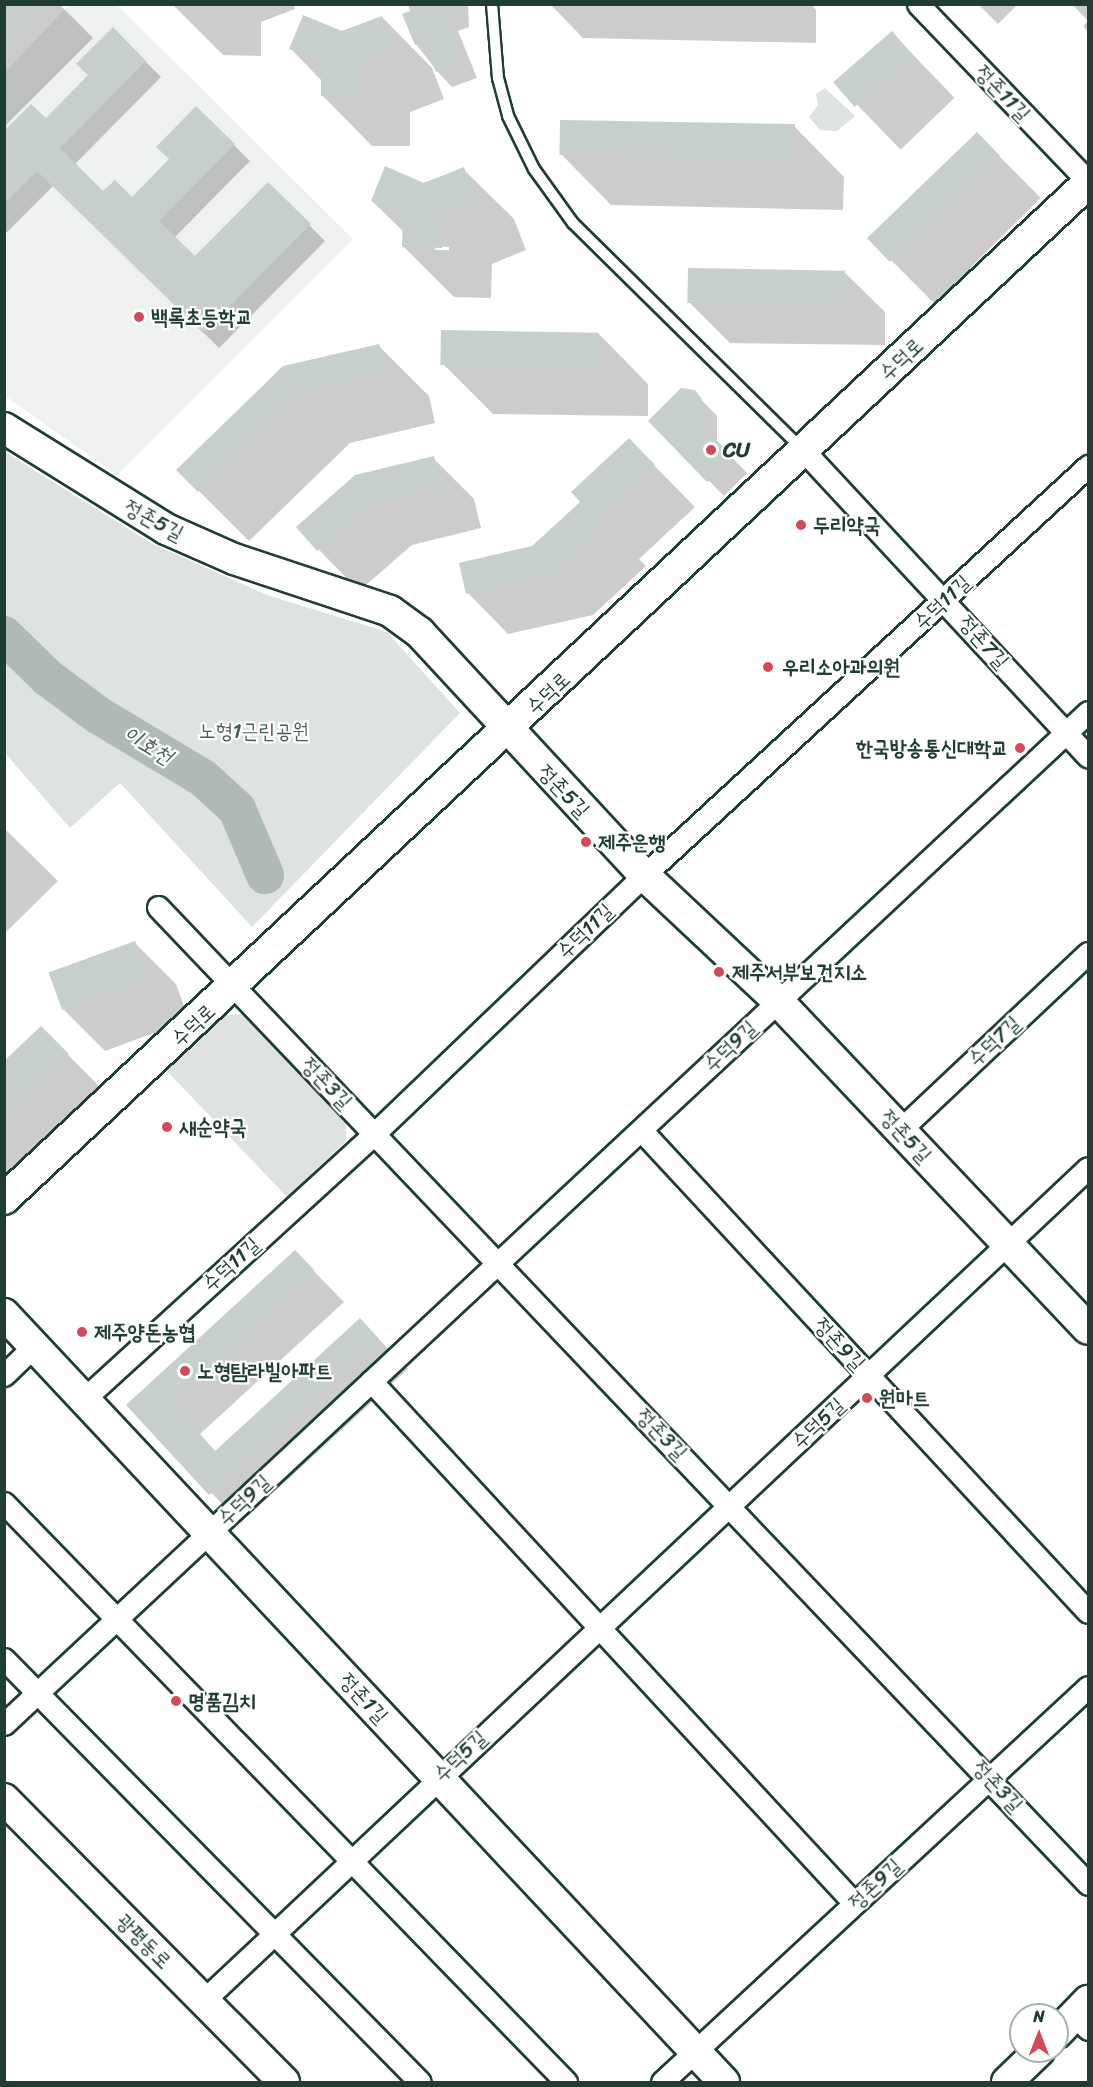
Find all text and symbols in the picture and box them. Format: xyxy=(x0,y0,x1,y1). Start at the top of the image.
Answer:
street label: 정존11길 xyxy=(970,60,1036,126)
place label: 백록초등학교 xyxy=(151,304,252,330)
marker: 백록초등학교 xyxy=(132,310,146,324)
street label: 수덕로 xyxy=(874,332,928,386)
place label: CU xyxy=(723,437,750,463)
marker: CU xyxy=(704,443,718,457)
street label: 정존5길 xyxy=(120,494,188,546)
place label: 두리약국 xyxy=(813,512,881,538)
marker: 두리약국 xyxy=(794,518,808,532)
street label: 수덕11길 xyxy=(908,569,976,635)
street label: 정존7길 xyxy=(954,610,1014,674)
place label: 우리소아과의원 xyxy=(782,654,900,680)
marker: 우리소아과의원 xyxy=(759,658,777,676)
street label: 수덕로 xyxy=(521,666,575,720)
park label: 노형1근린공원 xyxy=(199,718,309,744)
water label: 이호천 xyxy=(118,720,178,770)
place label: 한국방송통신대학교 xyxy=(856,735,1008,761)
marker: 한국방송통신대학교 xyxy=(1013,741,1027,755)
street label: 정존5길 xyxy=(533,759,595,823)
place label: 제주은행 xyxy=(598,829,666,855)
marker: 제주은행 xyxy=(579,835,593,849)
street label: 수덕11길 xyxy=(552,898,618,964)
place label: 제주서부보건지소 xyxy=(732,959,867,985)
marker: 제주서부보건지소 xyxy=(710,963,728,981)
street label: 수덕로 xyxy=(166,998,220,1052)
street label: 수덕7길 xyxy=(962,1010,1026,1072)
street label: 수덕9길 xyxy=(698,1015,762,1077)
street label: 정존3길 xyxy=(296,1052,358,1114)
street label: 정존5길 xyxy=(875,1104,937,1168)
place label: 새순약국 xyxy=(179,1114,247,1140)
marker: 새순약국 xyxy=(160,1120,174,1134)
street label: 수덕11길 xyxy=(197,1232,265,1296)
street label: 정존9길 xyxy=(809,1312,871,1376)
place label: 제주양돈농협 xyxy=(94,1319,195,1345)
marker: 제주양돈농협 xyxy=(75,1325,89,1339)
place label: 노형탐라빌아파트 xyxy=(197,1358,332,1384)
marker: 노형탐라빌아파트 xyxy=(178,1364,192,1378)
place label: 원마트 xyxy=(879,1385,930,1411)
marker: 원마트 xyxy=(860,1391,874,1405)
street label: 수덕5길 xyxy=(786,1392,850,1454)
street label: 정존3길 xyxy=(631,1403,693,1465)
street label: 수덕9길 xyxy=(212,1469,276,1531)
street label: 정존1길 xyxy=(334,1668,394,1728)
place label: 명품김치 xyxy=(188,1688,256,1714)
marker: 명품김치 xyxy=(169,1694,183,1708)
street label: 수덕5길 xyxy=(428,1725,492,1787)
street label: 정존3길 xyxy=(968,1755,1028,1817)
street label: 정존9길 xyxy=(843,1853,907,1915)
street label: 광평동로 xyxy=(111,1908,177,1974)
text: N xyxy=(1033,2002,1045,2031)
north arrow xyxy=(1009,2003,1069,2063)

